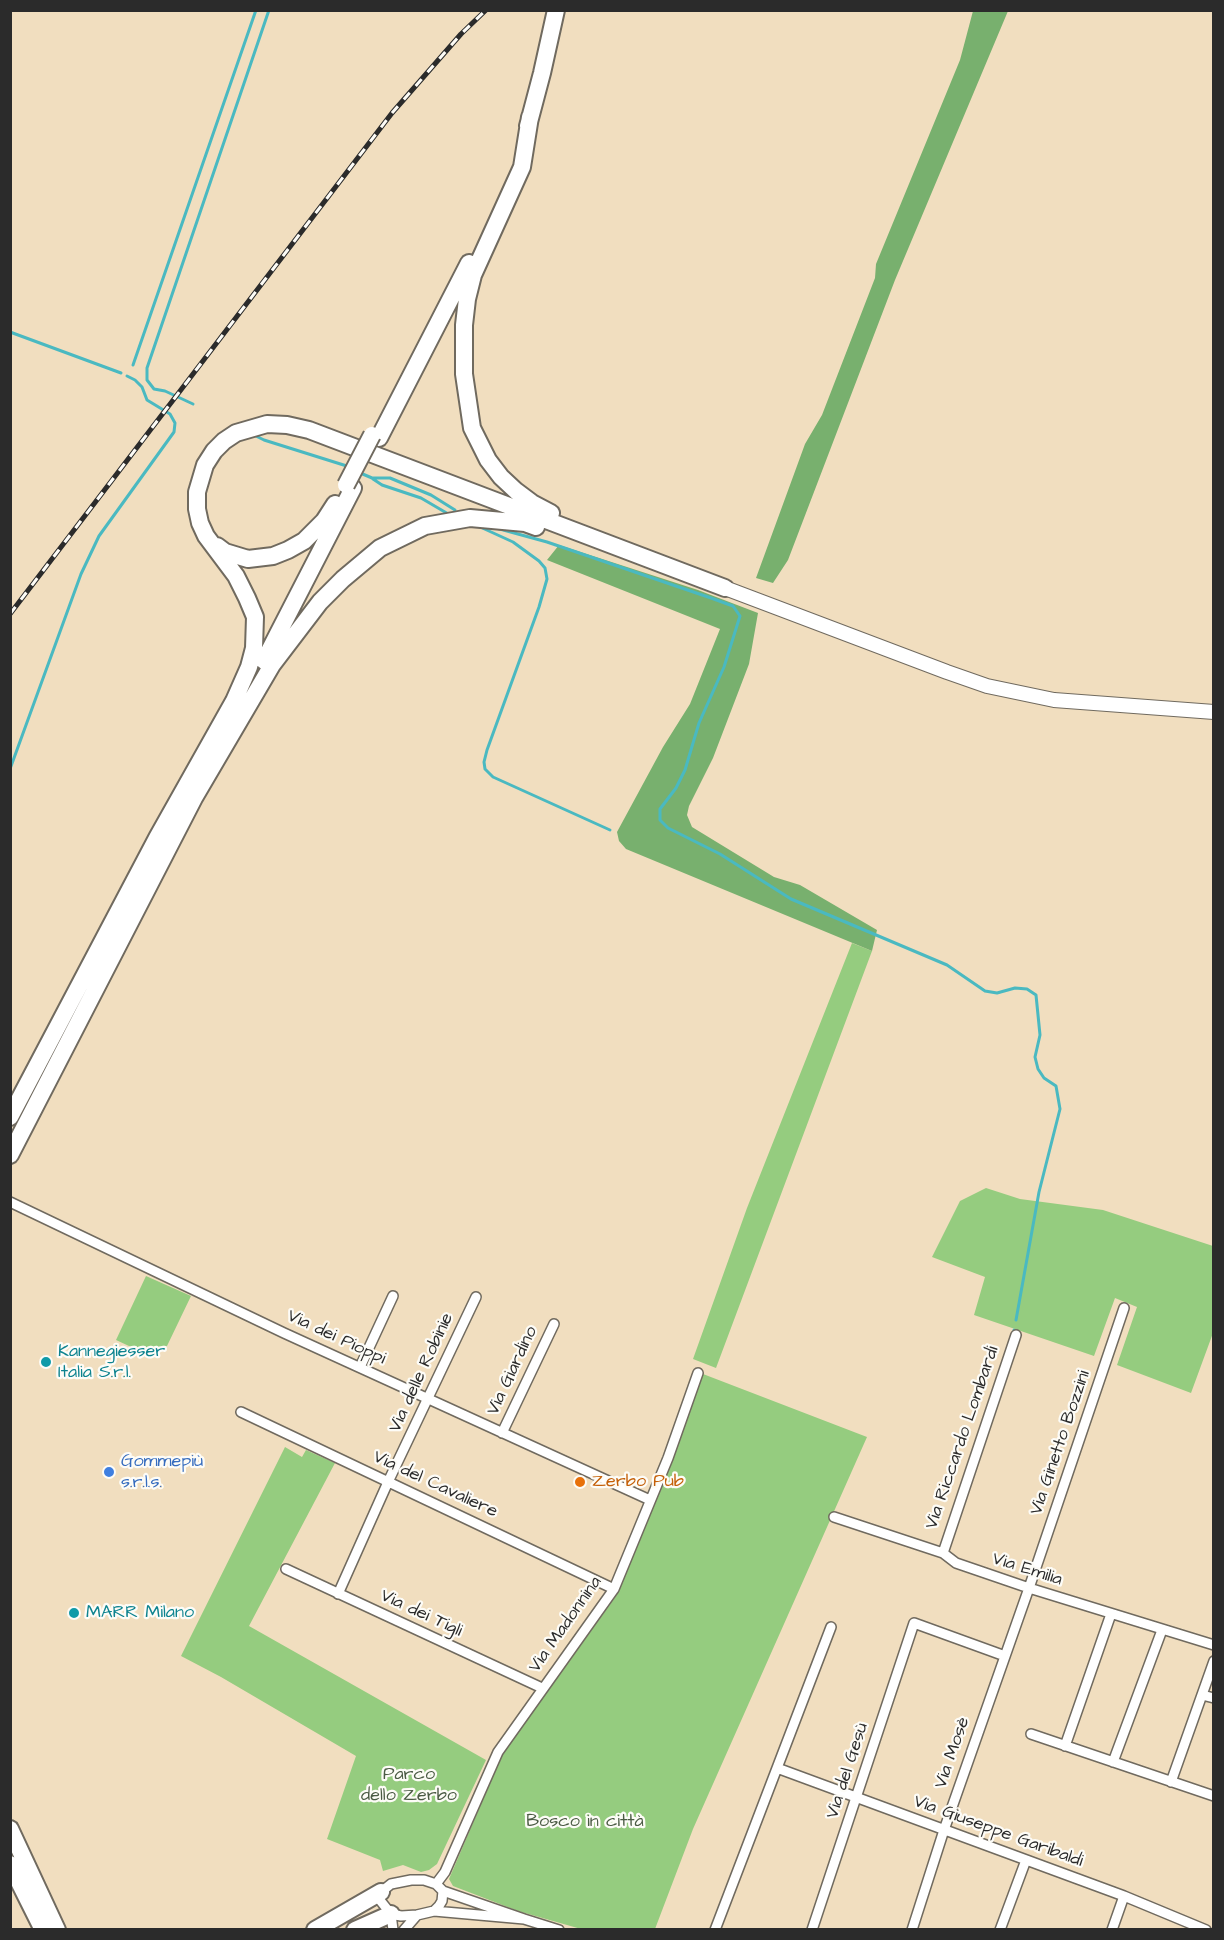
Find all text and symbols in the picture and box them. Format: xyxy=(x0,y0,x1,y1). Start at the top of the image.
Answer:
street label: Via dei Pioppi xyxy=(283,1306,389,1370)
street label: Via delle Robinie xyxy=(385,1310,459,1436)
street label: Via Giardino xyxy=(483,1323,543,1419)
place label: Kannegiesser Italia S.r.l. xyxy=(58,1341,165,1384)
street label: Via Riccardo Lombardi xyxy=(922,1344,1004,1532)
marker: Kannegiesser Italia S.r.l. xyxy=(39,1355,53,1369)
street label: Via Ginetto Bozzini xyxy=(1026,1368,1096,1518)
street label: Via del Cavaliere xyxy=(369,1447,501,1523)
place label: Gommepiù s.r.l.s. xyxy=(121,1451,203,1494)
marker: Gommepiù s.r.l.s. xyxy=(102,1465,116,1479)
place label: Zerbo Pub xyxy=(592,1471,684,1493)
marker: Zerbo Pub xyxy=(573,1475,587,1489)
street label: Via Emilia xyxy=(989,1549,1065,1591)
street label: Via Madonnina xyxy=(525,1573,607,1677)
street label: Via dei Tigli xyxy=(377,1586,465,1642)
place label: MARR Milano xyxy=(86,1602,194,1624)
marker: MARR Milano xyxy=(67,1606,81,1620)
street label: Via Mosè xyxy=(931,1714,975,1792)
street label: Via del Gesù xyxy=(822,1720,874,1822)
park label: Parco dello Zerbo xyxy=(361,1764,457,1806)
street label: Via Giuseppe Garibaldi xyxy=(910,1791,1086,1873)
park label: Bosco in città xyxy=(526,1811,644,1833)

